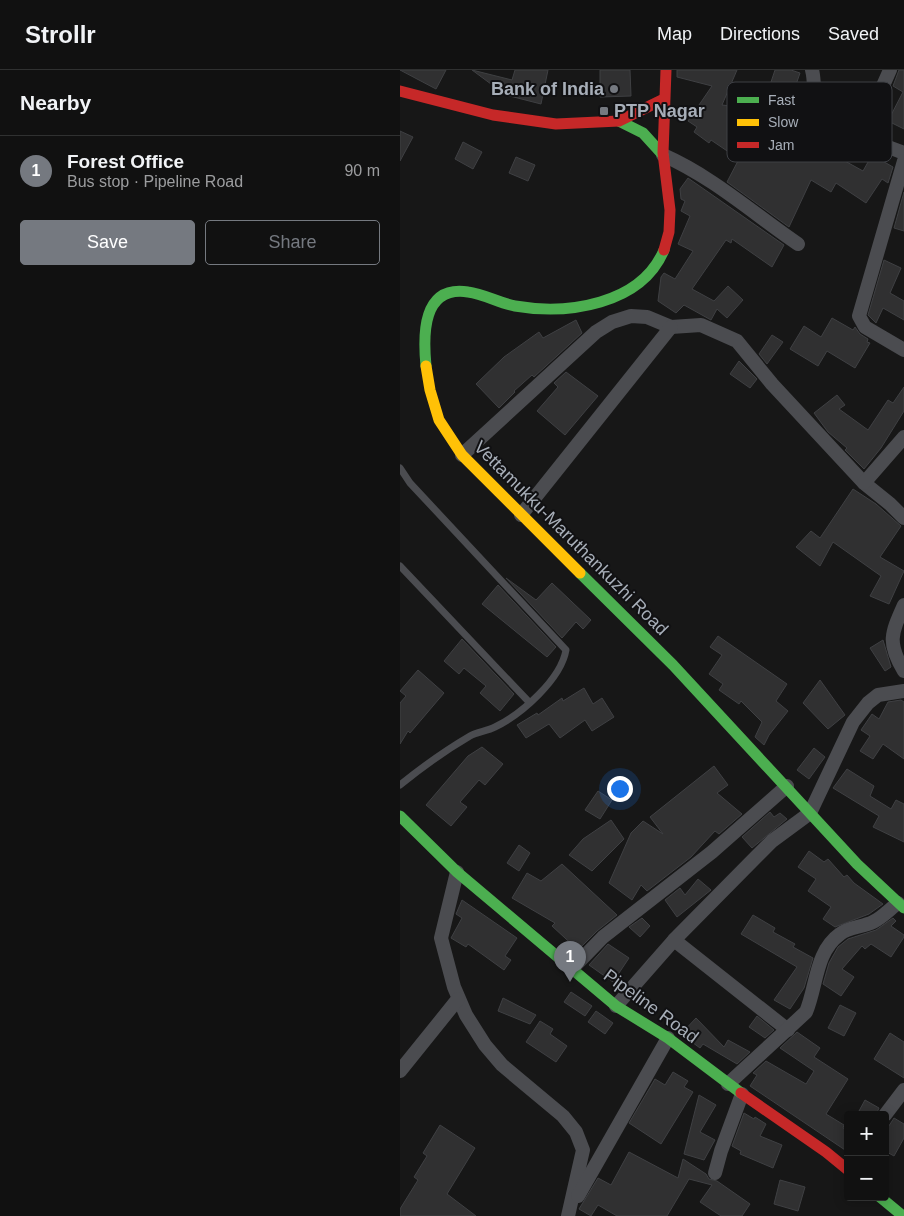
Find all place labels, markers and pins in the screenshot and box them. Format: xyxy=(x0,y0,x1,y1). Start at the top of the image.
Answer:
place label: Bank of India xyxy=(491,79,605,99)
marker: Bank of India xyxy=(608,83,620,95)
place label: PTP Nagar xyxy=(614,101,705,121)
marker: PTP Nagar xyxy=(598,105,610,117)
pin: 1 xyxy=(554,941,586,982)

